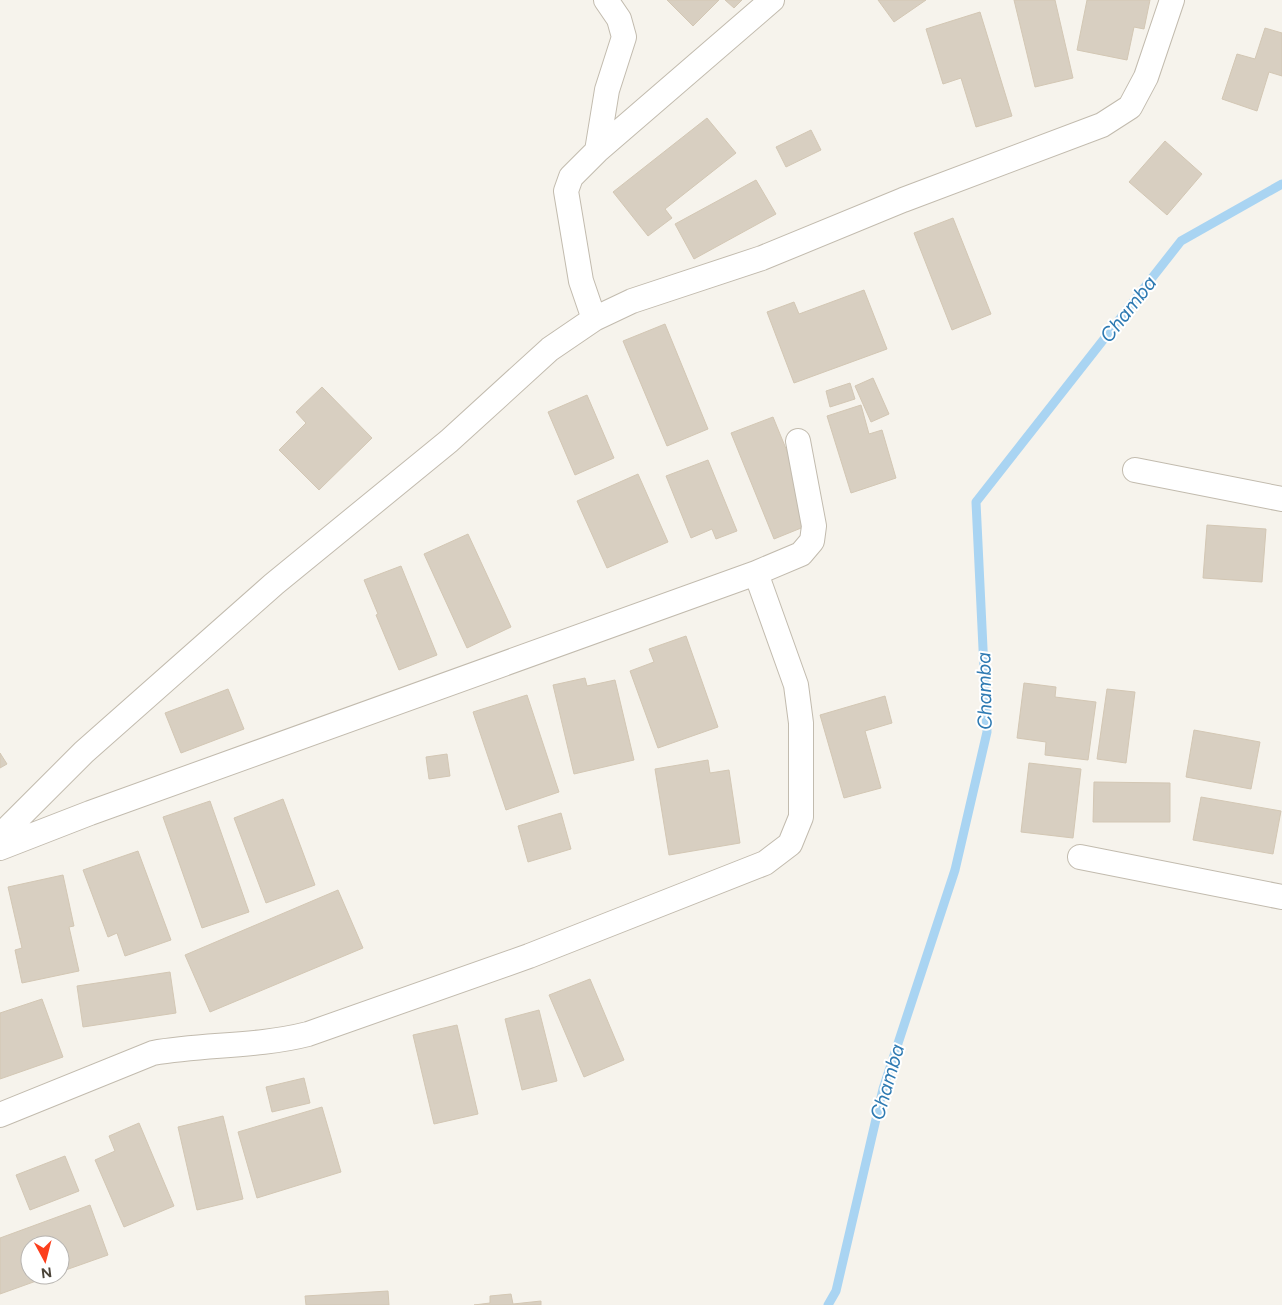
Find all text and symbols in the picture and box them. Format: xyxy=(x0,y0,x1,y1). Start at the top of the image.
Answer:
water label: Chamba xyxy=(1095,271,1162,347)
water label: Chamba xyxy=(971,652,997,730)
water label: Chamba xyxy=(865,1041,909,1123)
north arrow xyxy=(20,1235,70,1285)
text: N xyxy=(40,1263,53,1282)

